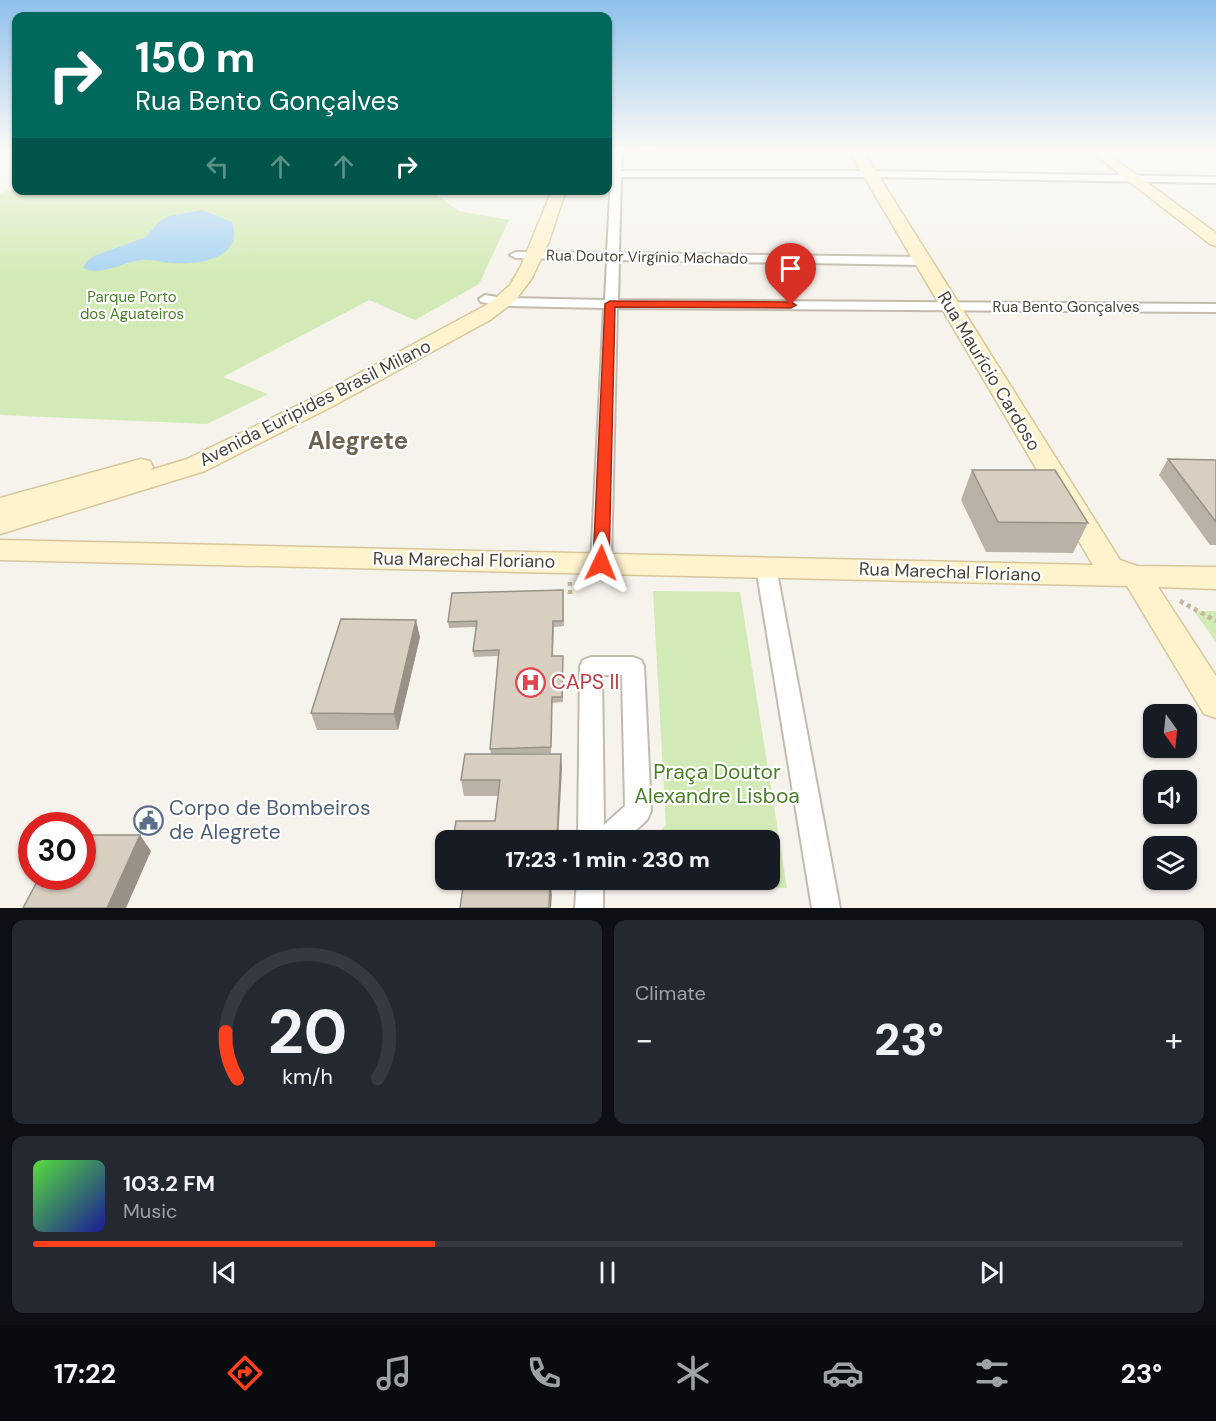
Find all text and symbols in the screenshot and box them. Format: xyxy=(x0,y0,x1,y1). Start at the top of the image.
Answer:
text: 150 m xyxy=(135,30,255,85)
icon: right xyxy=(36,36,114,114)
text: Rua Bento Gonçalves xyxy=(135,83,399,118)
icon: left xyxy=(201,150,234,183)
icon: ahead xyxy=(264,150,297,183)
icon: ahead xyxy=(327,150,360,183)
icon: right xyxy=(390,150,423,183)
pin xyxy=(765,243,816,305)
street label: Rua Doutor Virgínio Machado xyxy=(546,245,748,269)
icon: arrive xyxy=(774,252,807,285)
park label: Parque Porto dos Aguateiros xyxy=(80,287,184,324)
street label: Rua Maurício Cardoso xyxy=(932,287,1046,455)
street label: Rua Bento Gonçalves xyxy=(993,297,1139,317)
street label: Avenida Euripides Brasil Milano xyxy=(195,334,435,472)
district label: Alegrete xyxy=(308,425,408,456)
position arrow xyxy=(569,531,633,595)
street label: Rua Marechal Floriano xyxy=(373,546,555,574)
street label: Rua Marechal Floriano xyxy=(858,557,1042,587)
hospital icon: CAPS II xyxy=(514,666,546,698)
place label: CAPS II xyxy=(551,668,619,696)
north arrow xyxy=(1143,704,1197,758)
map controls xyxy=(1143,704,1197,890)
park label: Praça Doutor Alexandre Lisboa xyxy=(634,758,800,810)
button: sound xyxy=(1143,770,1197,824)
place label: Corpo de Bombeiros de Alegrete xyxy=(169,794,370,846)
public building icon: Corpo de Bombeiros de Alegrete xyxy=(132,804,164,836)
speed limit sign: 30 xyxy=(18,812,96,890)
button: layers xyxy=(1143,836,1197,890)
text: 17:23 · 1 min · 230 m xyxy=(505,845,710,874)
text: Climate xyxy=(635,980,706,1006)
text: 20 xyxy=(267,991,347,1072)
text: 23° xyxy=(874,1010,944,1069)
text: − xyxy=(635,1018,653,1061)
text: + xyxy=(1165,1018,1183,1061)
text: km/h xyxy=(282,1063,332,1091)
text: 103.2 FM xyxy=(123,1169,215,1198)
text: Music xyxy=(123,1198,178,1224)
icon: previous xyxy=(208,1256,241,1289)
icon: pause xyxy=(591,1256,624,1289)
icon: next xyxy=(975,1256,1008,1289)
icon: directions xyxy=(224,1352,266,1394)
icon: music xyxy=(373,1352,415,1394)
icon: phone xyxy=(523,1352,565,1394)
icon: climate xyxy=(672,1352,714,1394)
icon: car xyxy=(822,1352,864,1394)
icon: filters xyxy=(971,1352,1013,1394)
text: 17:22 xyxy=(54,1356,116,1391)
text: 23° xyxy=(1120,1356,1162,1391)

